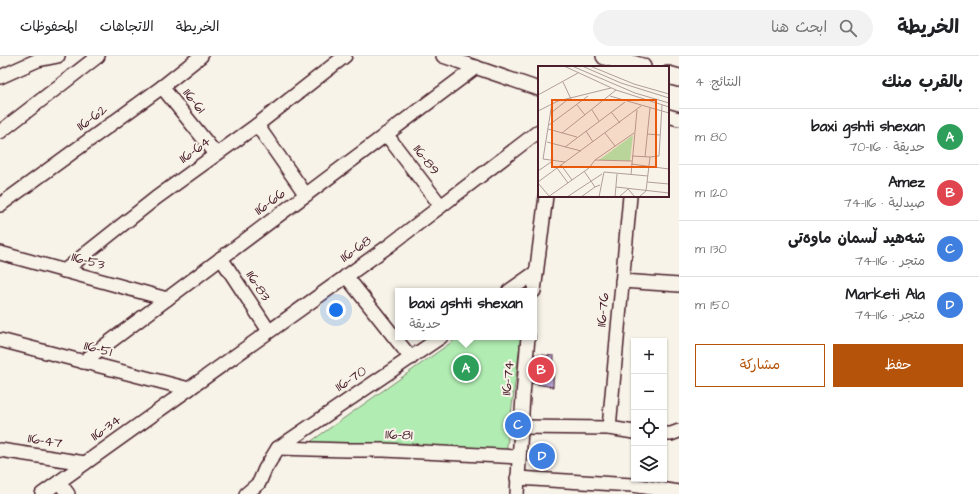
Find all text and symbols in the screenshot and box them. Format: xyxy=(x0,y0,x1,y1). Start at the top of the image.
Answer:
search box xyxy=(593,10,873,46)
text: الخريطة xyxy=(897,14,959,41)
text: المحفوظات xyxy=(20,17,78,37)
text: الاتجاهات xyxy=(100,17,154,37)
text: الخريطة xyxy=(176,17,219,37)
text: ابحث هنا xyxy=(771,17,827,38)
icon: search xyxy=(837,17,859,39)
inset map xyxy=(538,66,669,197)
text: بالقرب منك xyxy=(882,70,963,94)
text: النتائج: 4 xyxy=(695,73,741,91)
street label: 116-61 xyxy=(178,84,210,118)
street label: 116-62 xyxy=(73,100,111,136)
text: baxi gshti shexan xyxy=(811,116,925,137)
text: 80 m xyxy=(695,128,727,146)
text: A xyxy=(946,128,954,146)
street label: 116-64 xyxy=(175,131,215,168)
text: حديقة · 116-70 xyxy=(849,138,925,156)
street label: 116-89 xyxy=(408,140,444,180)
text: Amez xyxy=(888,172,925,193)
street label: 116-66 xyxy=(250,184,290,220)
text: 120 m xyxy=(695,184,728,202)
text: B xyxy=(945,184,955,202)
text: صيدلية · 116-74 xyxy=(844,194,925,212)
text: شەھید ڵسمان ماوەتی xyxy=(788,228,925,249)
street label: 116-68 xyxy=(336,231,376,267)
text: 130 m xyxy=(695,240,727,258)
text: C xyxy=(945,240,955,258)
street label: 116-53 xyxy=(69,247,107,275)
text: متجر · 116-74 xyxy=(855,252,925,270)
street label: 116-83 xyxy=(241,267,275,305)
text: Marketi Ala xyxy=(845,284,925,305)
popup xyxy=(395,288,537,340)
street label: 116-76 xyxy=(592,292,614,328)
text: baxi gshti shexan xyxy=(409,293,523,314)
text: 150 m xyxy=(695,296,729,314)
text: D xyxy=(946,296,954,314)
your location xyxy=(326,300,346,320)
text: متجر · 116-74 xyxy=(855,306,925,324)
text: حديقة xyxy=(409,315,441,333)
street label: 116-51 xyxy=(82,336,115,362)
map controls xyxy=(631,338,667,482)
button: + xyxy=(631,338,667,374)
button: مشاركة xyxy=(695,344,825,387)
button: حفظ xyxy=(833,344,963,387)
pin: A xyxy=(453,353,479,383)
pin: B xyxy=(528,355,554,385)
street label: 116-74 xyxy=(497,359,520,396)
street label: 116-70 xyxy=(331,361,371,397)
button: − xyxy=(631,374,667,410)
street label: 116-34 xyxy=(87,410,126,446)
pin: C xyxy=(505,410,531,440)
button: locate xyxy=(631,410,667,446)
street label: 116-81 xyxy=(385,425,413,445)
street label: 116-47 xyxy=(26,428,64,454)
pin: D xyxy=(529,441,555,471)
button: layers xyxy=(631,446,667,482)

